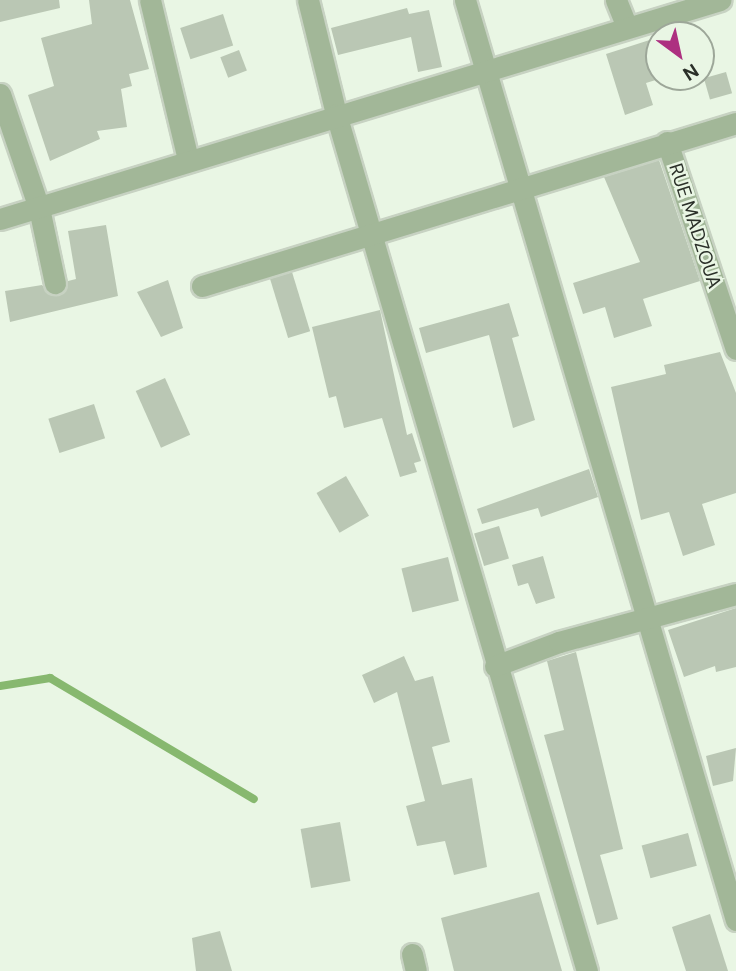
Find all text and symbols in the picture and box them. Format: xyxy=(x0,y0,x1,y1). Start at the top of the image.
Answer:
north arrow xyxy=(645,21,715,91)
text: N xyxy=(678,58,703,87)
street label: RUE MADZOUA xyxy=(664,161,726,291)

